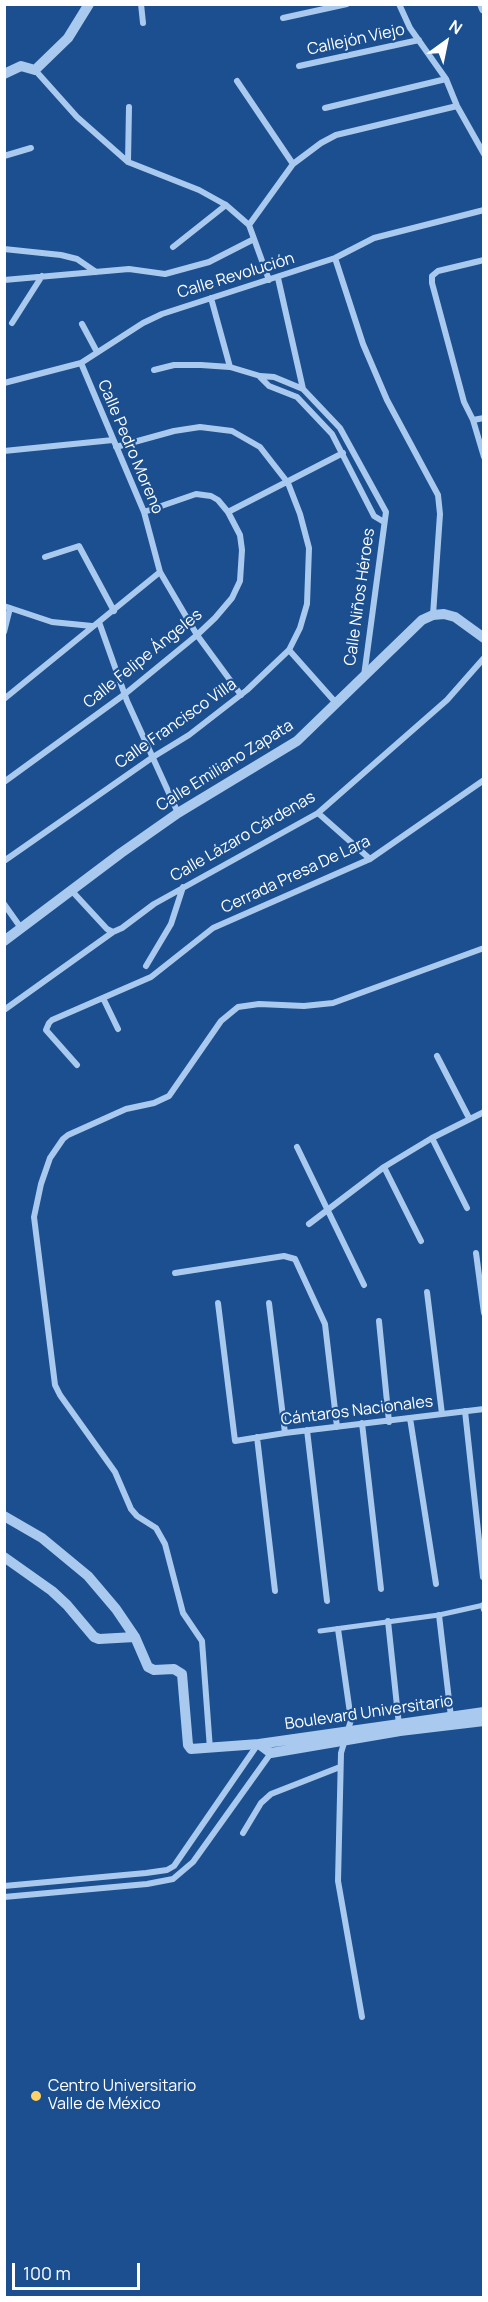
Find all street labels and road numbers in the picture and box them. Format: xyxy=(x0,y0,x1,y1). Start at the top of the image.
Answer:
street label: Callejón Viejo xyxy=(305,20,407,60)
street label: Calle Revolución xyxy=(175,249,297,303)
street label: Calle Pedro Moreno xyxy=(93,377,167,517)
street label: Calle Niños Héroes xyxy=(341,527,379,667)
street label: Calle Felipe Ángeles xyxy=(80,605,206,713)
street label: Calle Francisco Villa xyxy=(112,675,240,773)
street label: Calle Emiliano Zapata xyxy=(153,716,297,816)
street label: Calle Lázaro Cárdenas xyxy=(167,788,319,886)
street label: Cerrada Presa De Lara xyxy=(218,832,374,918)
street label: Cántaros Nacionales xyxy=(280,1392,434,1430)
street label: Boulevard Universitario xyxy=(284,1692,454,1734)

